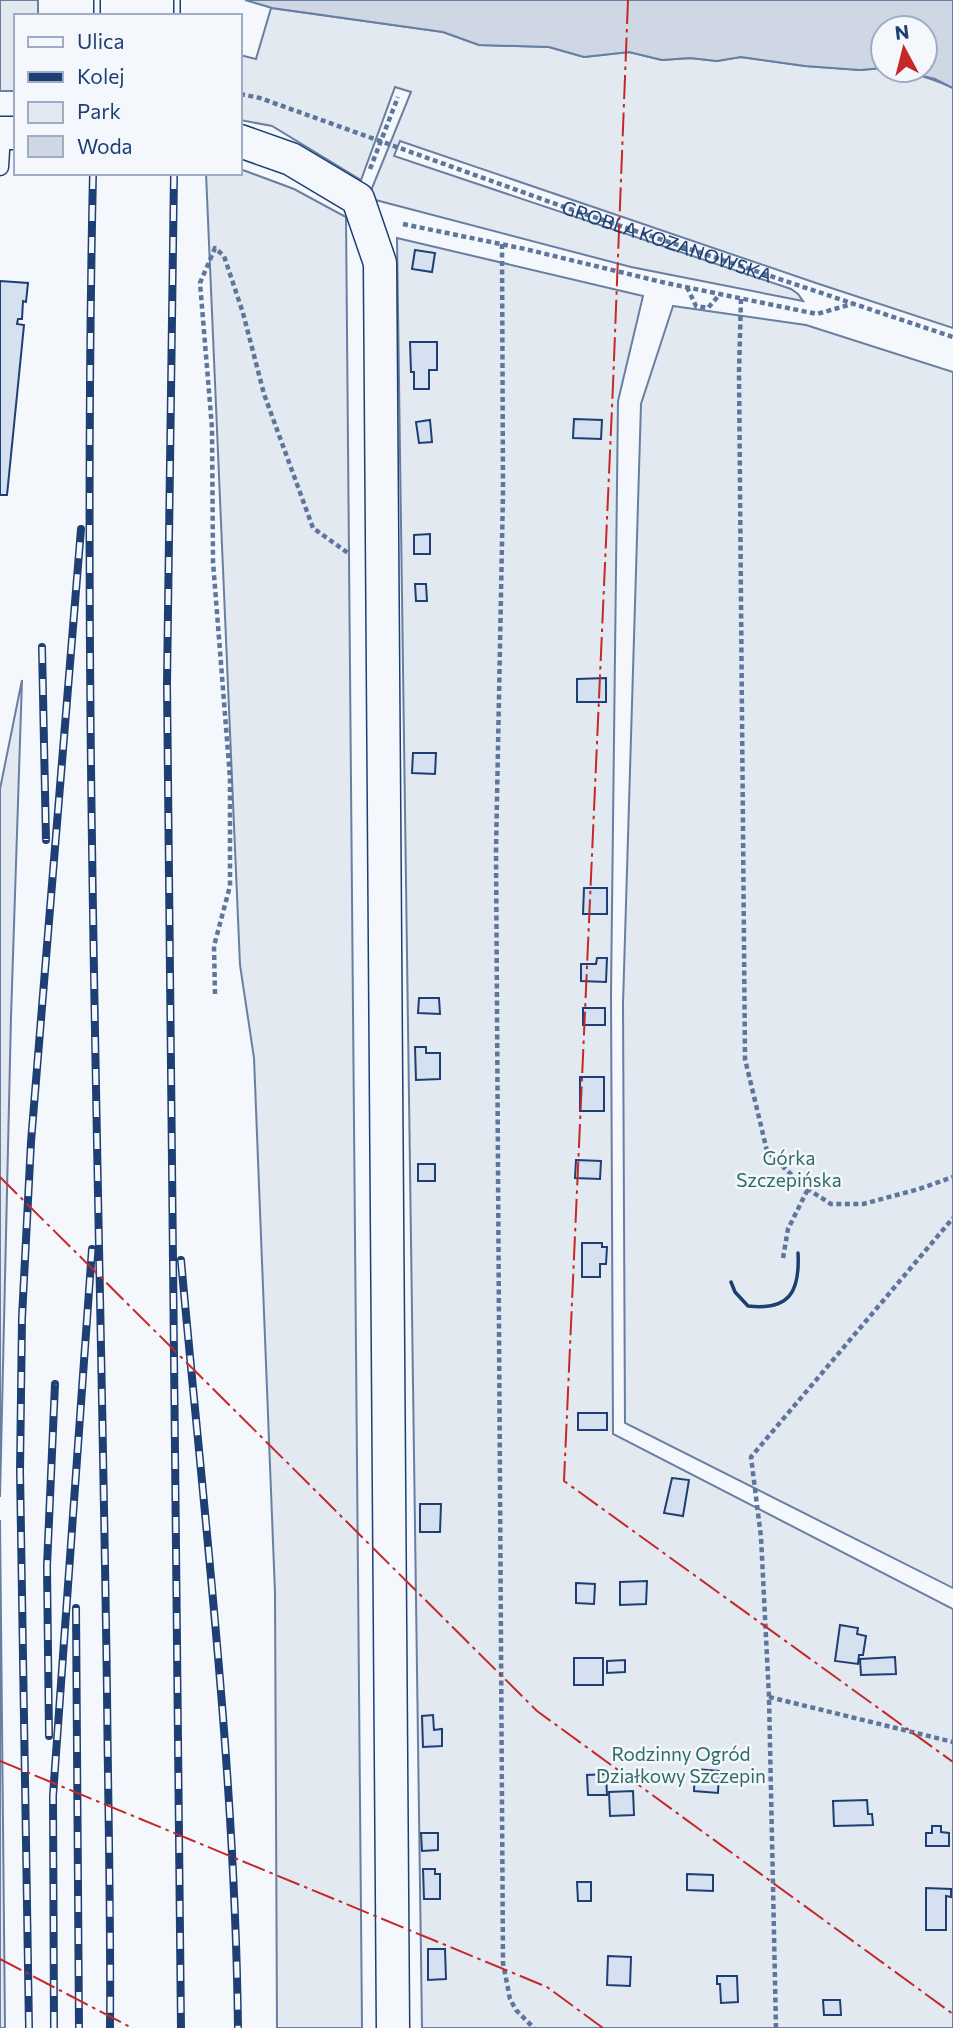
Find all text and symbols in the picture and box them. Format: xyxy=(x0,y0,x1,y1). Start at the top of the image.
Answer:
legend xyxy=(14,14,242,175)
north arrow xyxy=(869,14,939,84)
text: N xyxy=(893,19,910,44)
text: Ulica xyxy=(77,28,124,53)
text: Kolej xyxy=(77,63,125,88)
text: Park xyxy=(77,98,121,123)
text: Woda xyxy=(77,133,133,158)
street label: GROBLA KOZANOWSKA xyxy=(559,195,775,287)
park label: Górka Szczepińska xyxy=(736,1146,842,1191)
park label: Rodzinny Ogród Działkowy Szczepin xyxy=(596,1742,766,1787)

